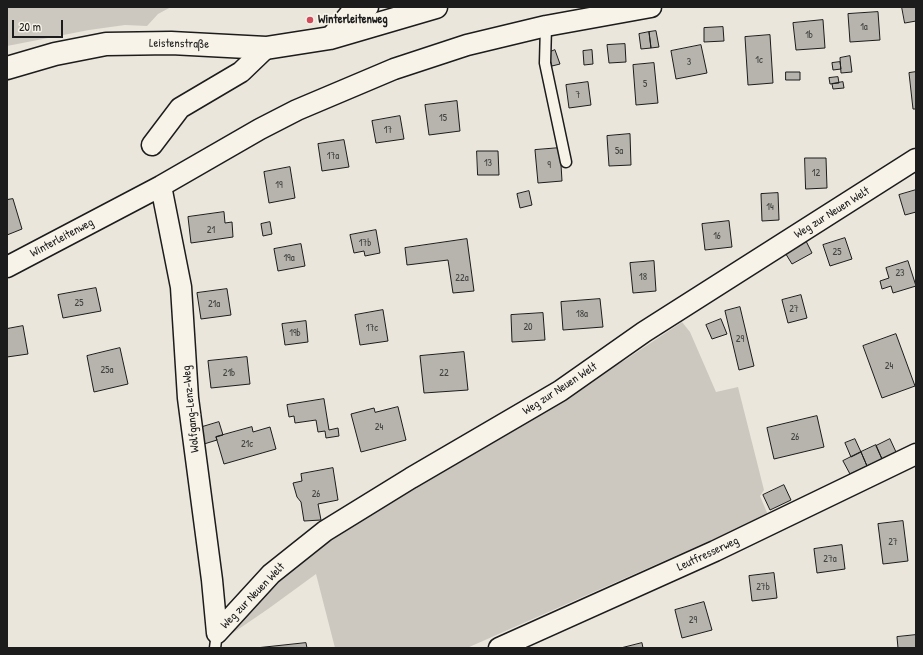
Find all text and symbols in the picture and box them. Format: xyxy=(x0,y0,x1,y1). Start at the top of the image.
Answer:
scale bar xyxy=(14,12,65,38)
place label: Winterleitenweg xyxy=(318,13,388,27)
marker: Winterleitenweg xyxy=(305,15,315,25)
text: 20 m xyxy=(19,18,41,35)
house number: 1a xyxy=(860,21,868,33)
house number: 1b xyxy=(805,29,813,41)
street label: Leistenstraße xyxy=(149,36,209,52)
house number: 1c xyxy=(755,54,763,66)
house number: 3 xyxy=(687,56,691,68)
house number: 5 xyxy=(643,78,647,90)
house number: 7 xyxy=(576,89,580,101)
house number: 15 xyxy=(439,112,447,124)
house number: 17 xyxy=(384,124,392,136)
house number: 5a xyxy=(615,145,623,157)
house number: 17a xyxy=(327,150,339,162)
house number: 13 xyxy=(484,157,492,169)
house number: 9 xyxy=(547,159,551,171)
house number: 12 xyxy=(812,167,820,179)
house number: 19 xyxy=(275,179,283,191)
street label: Weg zur Neuen Welt xyxy=(792,184,872,242)
house number: 14 xyxy=(766,201,774,213)
street label: Winterleitenweg xyxy=(28,215,96,261)
house number: 21 xyxy=(207,224,215,236)
house number: 16 xyxy=(713,230,721,242)
house number: 17b xyxy=(359,237,371,249)
house number: 25 xyxy=(833,246,841,258)
house number: 19a xyxy=(283,252,295,264)
house number: 23 xyxy=(895,267,905,279)
house number: 18 xyxy=(639,271,647,283)
house number: 22a xyxy=(455,272,469,284)
house number: 25 xyxy=(75,297,83,309)
house number: 21a xyxy=(208,298,220,310)
house number: 27 xyxy=(789,303,799,315)
house number: 18a xyxy=(576,308,588,320)
house number: 20 xyxy=(523,321,533,333)
house number: 17c xyxy=(366,322,378,334)
house number: 19b xyxy=(289,327,301,339)
house number: 29 xyxy=(736,333,744,345)
street label: Weg zur Neuen Welt xyxy=(520,360,600,418)
house number: 24 xyxy=(885,360,893,372)
house number: 25a xyxy=(101,364,113,376)
street label: Wolfgang-Lenz-Weg xyxy=(179,365,203,453)
house number: 21b xyxy=(223,367,235,379)
house number: 22 xyxy=(439,367,449,379)
house number: 24 xyxy=(375,421,383,433)
house number: 26 xyxy=(791,431,799,443)
house number: 21c xyxy=(241,438,253,450)
house number: 26 xyxy=(312,488,320,500)
street label: Leutfresserweg xyxy=(675,533,741,575)
house number: 27 xyxy=(888,536,898,548)
house number: 27a xyxy=(823,553,837,565)
street label: Weg zur Neuen Welt xyxy=(218,560,288,632)
house number: 27b xyxy=(756,581,770,593)
house number: 29 xyxy=(689,614,697,626)

